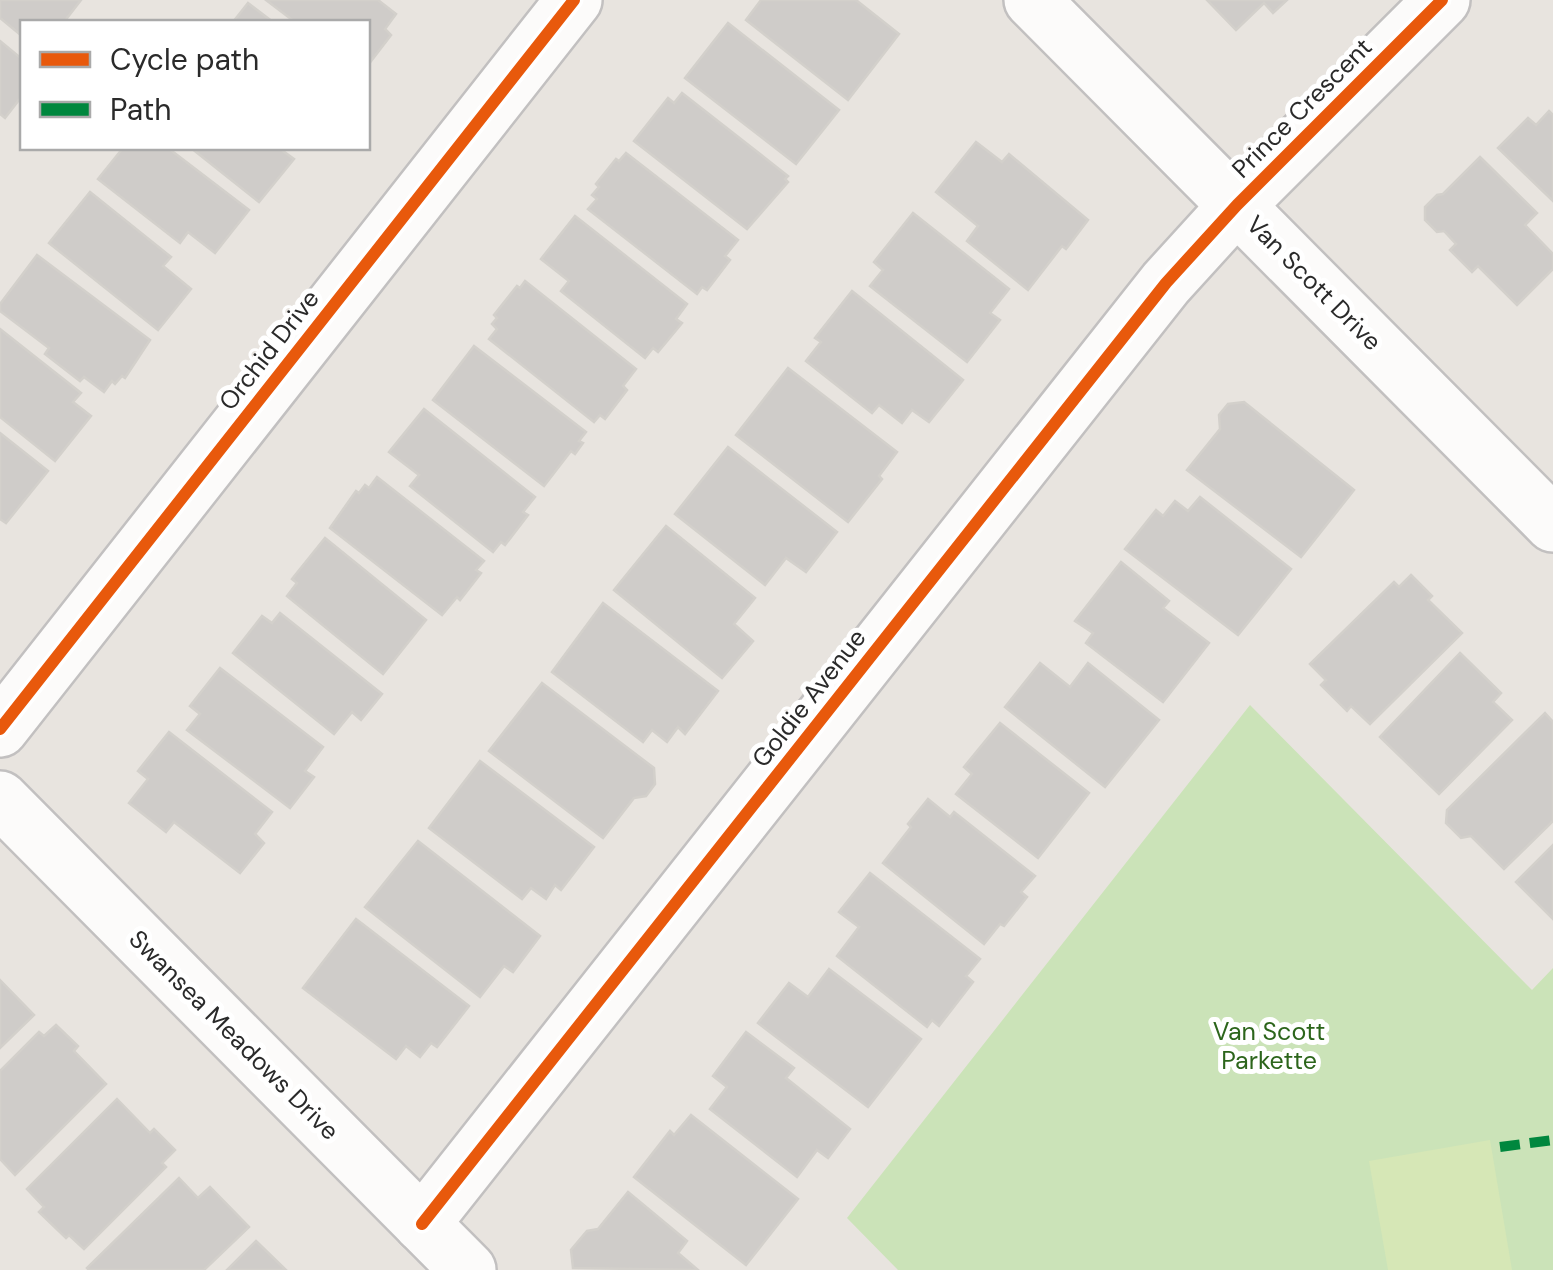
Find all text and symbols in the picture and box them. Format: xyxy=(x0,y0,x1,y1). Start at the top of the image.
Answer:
legend xyxy=(20,20,370,150)
street label: Prince Crescent xyxy=(1225,31,1379,185)
text: Cycle path xyxy=(110,40,259,79)
text: Path xyxy=(110,90,172,129)
street label: Van Scott Drive xyxy=(1239,208,1389,358)
street label: Orchid Drive xyxy=(212,283,326,417)
street label: Goldie Avenue xyxy=(745,622,873,774)
street label: Swansea Meadows Drive xyxy=(122,923,346,1147)
park label: Van Scott Parkette xyxy=(1213,1015,1325,1077)

